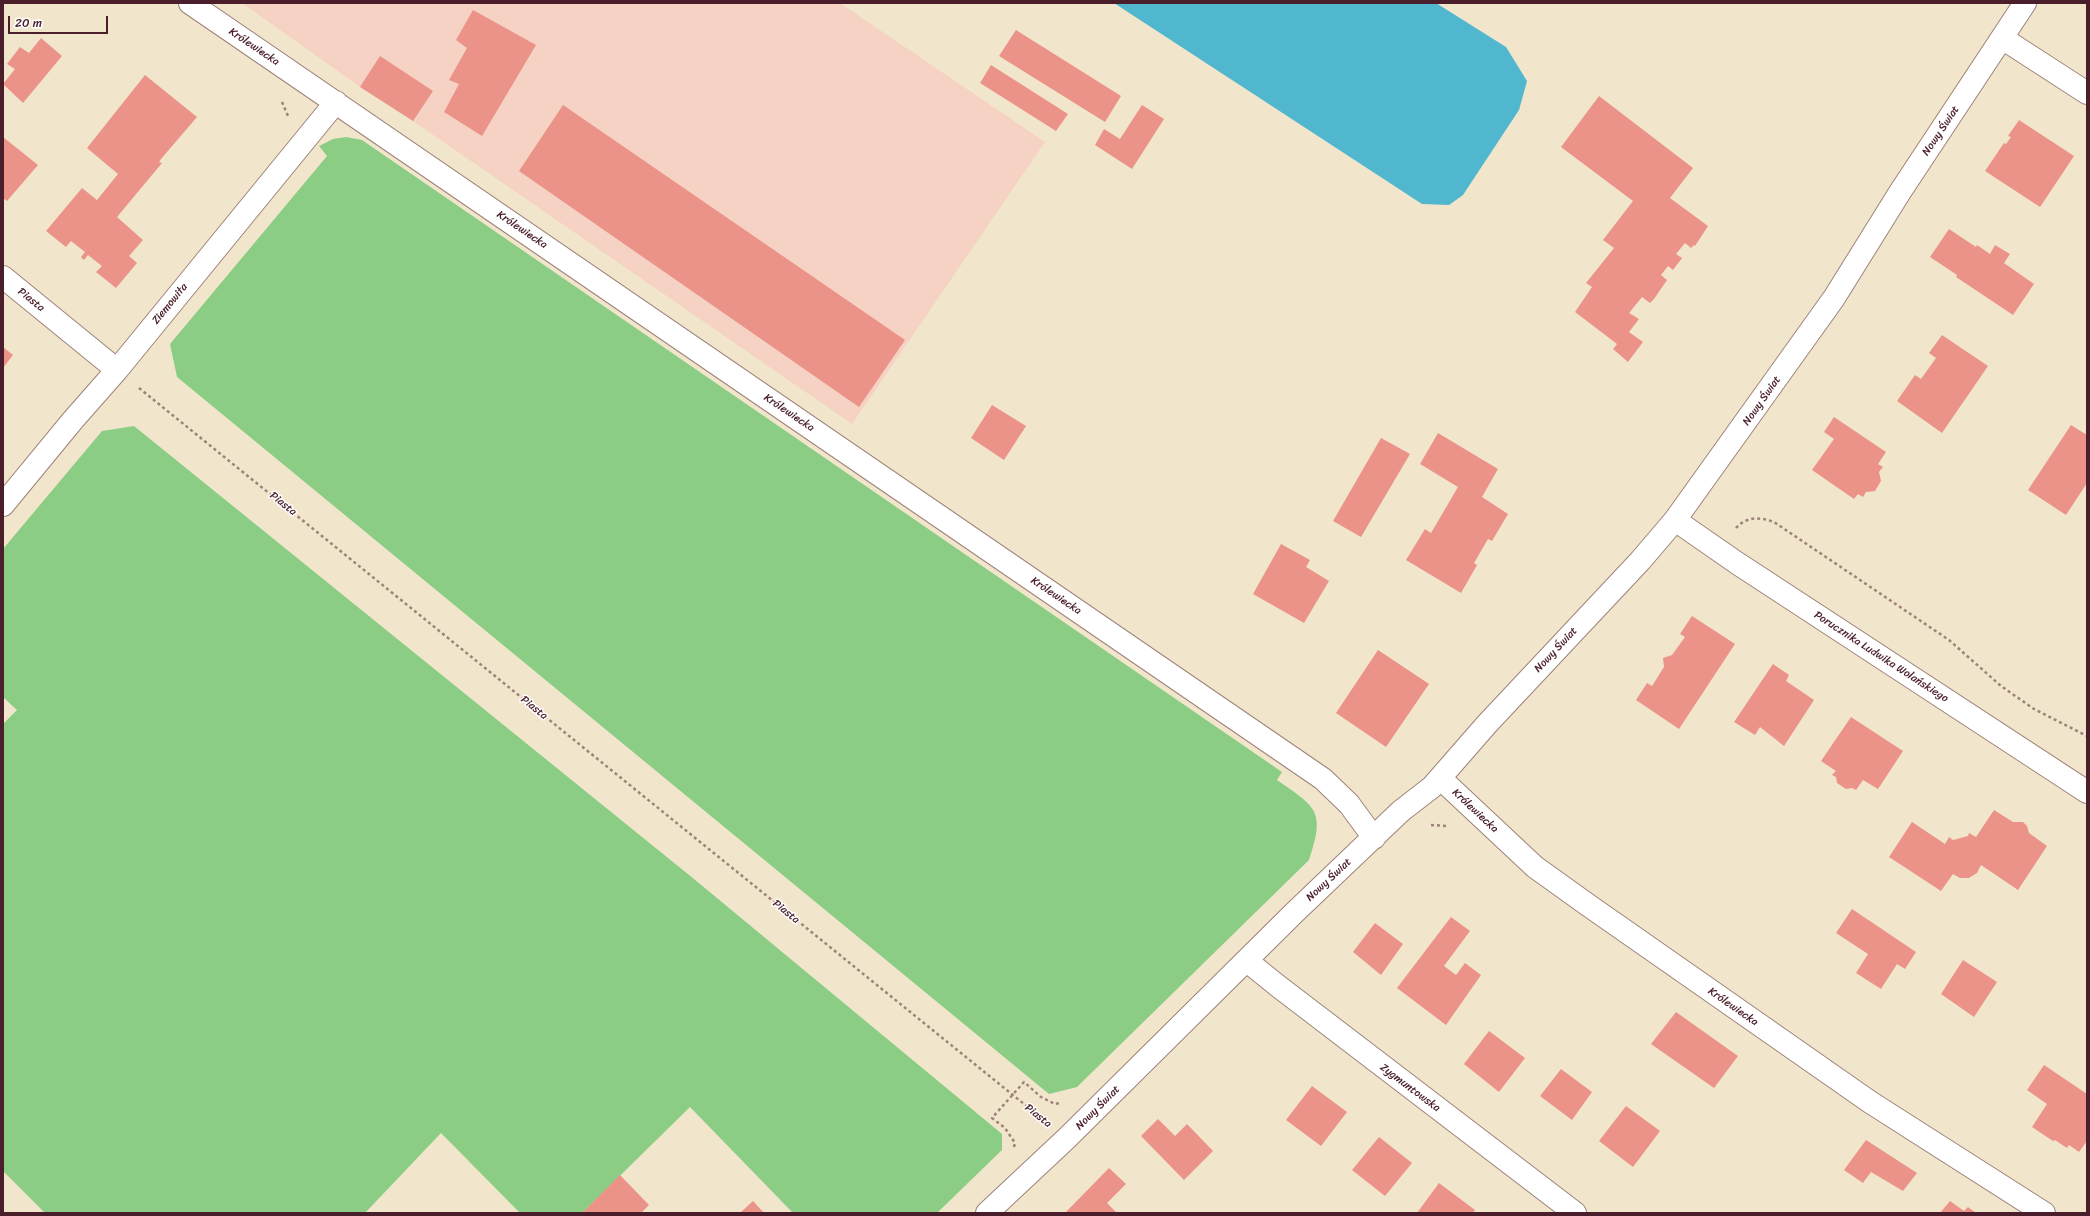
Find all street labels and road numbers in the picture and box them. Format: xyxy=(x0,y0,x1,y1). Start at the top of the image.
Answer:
street label: Królewiecka xyxy=(226,25,282,69)
street label: Nowy Świat xyxy=(1920,104,1962,158)
street label: Królewiecka xyxy=(494,208,550,252)
street label: Ziemowita xyxy=(149,281,191,327)
street label: Piasta xyxy=(15,285,47,315)
street label: Nowy Świat xyxy=(1740,374,1784,428)
street label: Królewiecka xyxy=(761,391,817,435)
street label: Piasta xyxy=(267,489,299,519)
street label: Królewiecka xyxy=(1028,574,1084,618)
street label: Porucznika Ludwika Wolańskiego xyxy=(1811,609,1951,705)
street label: Nowy Świat xyxy=(1532,625,1580,675)
street label: Piasta xyxy=(518,693,550,723)
street label: Królewiecka xyxy=(1449,786,1501,836)
street label: Nowy Świat xyxy=(1304,856,1354,904)
street label: Piasta xyxy=(770,897,802,927)
street label: Królewiecka xyxy=(1705,985,1761,1029)
street label: Zygmuntowska xyxy=(1377,1061,1443,1115)
street label: Nowy Świat xyxy=(1073,1083,1123,1133)
street label: Piasta xyxy=(1022,1101,1054,1131)

